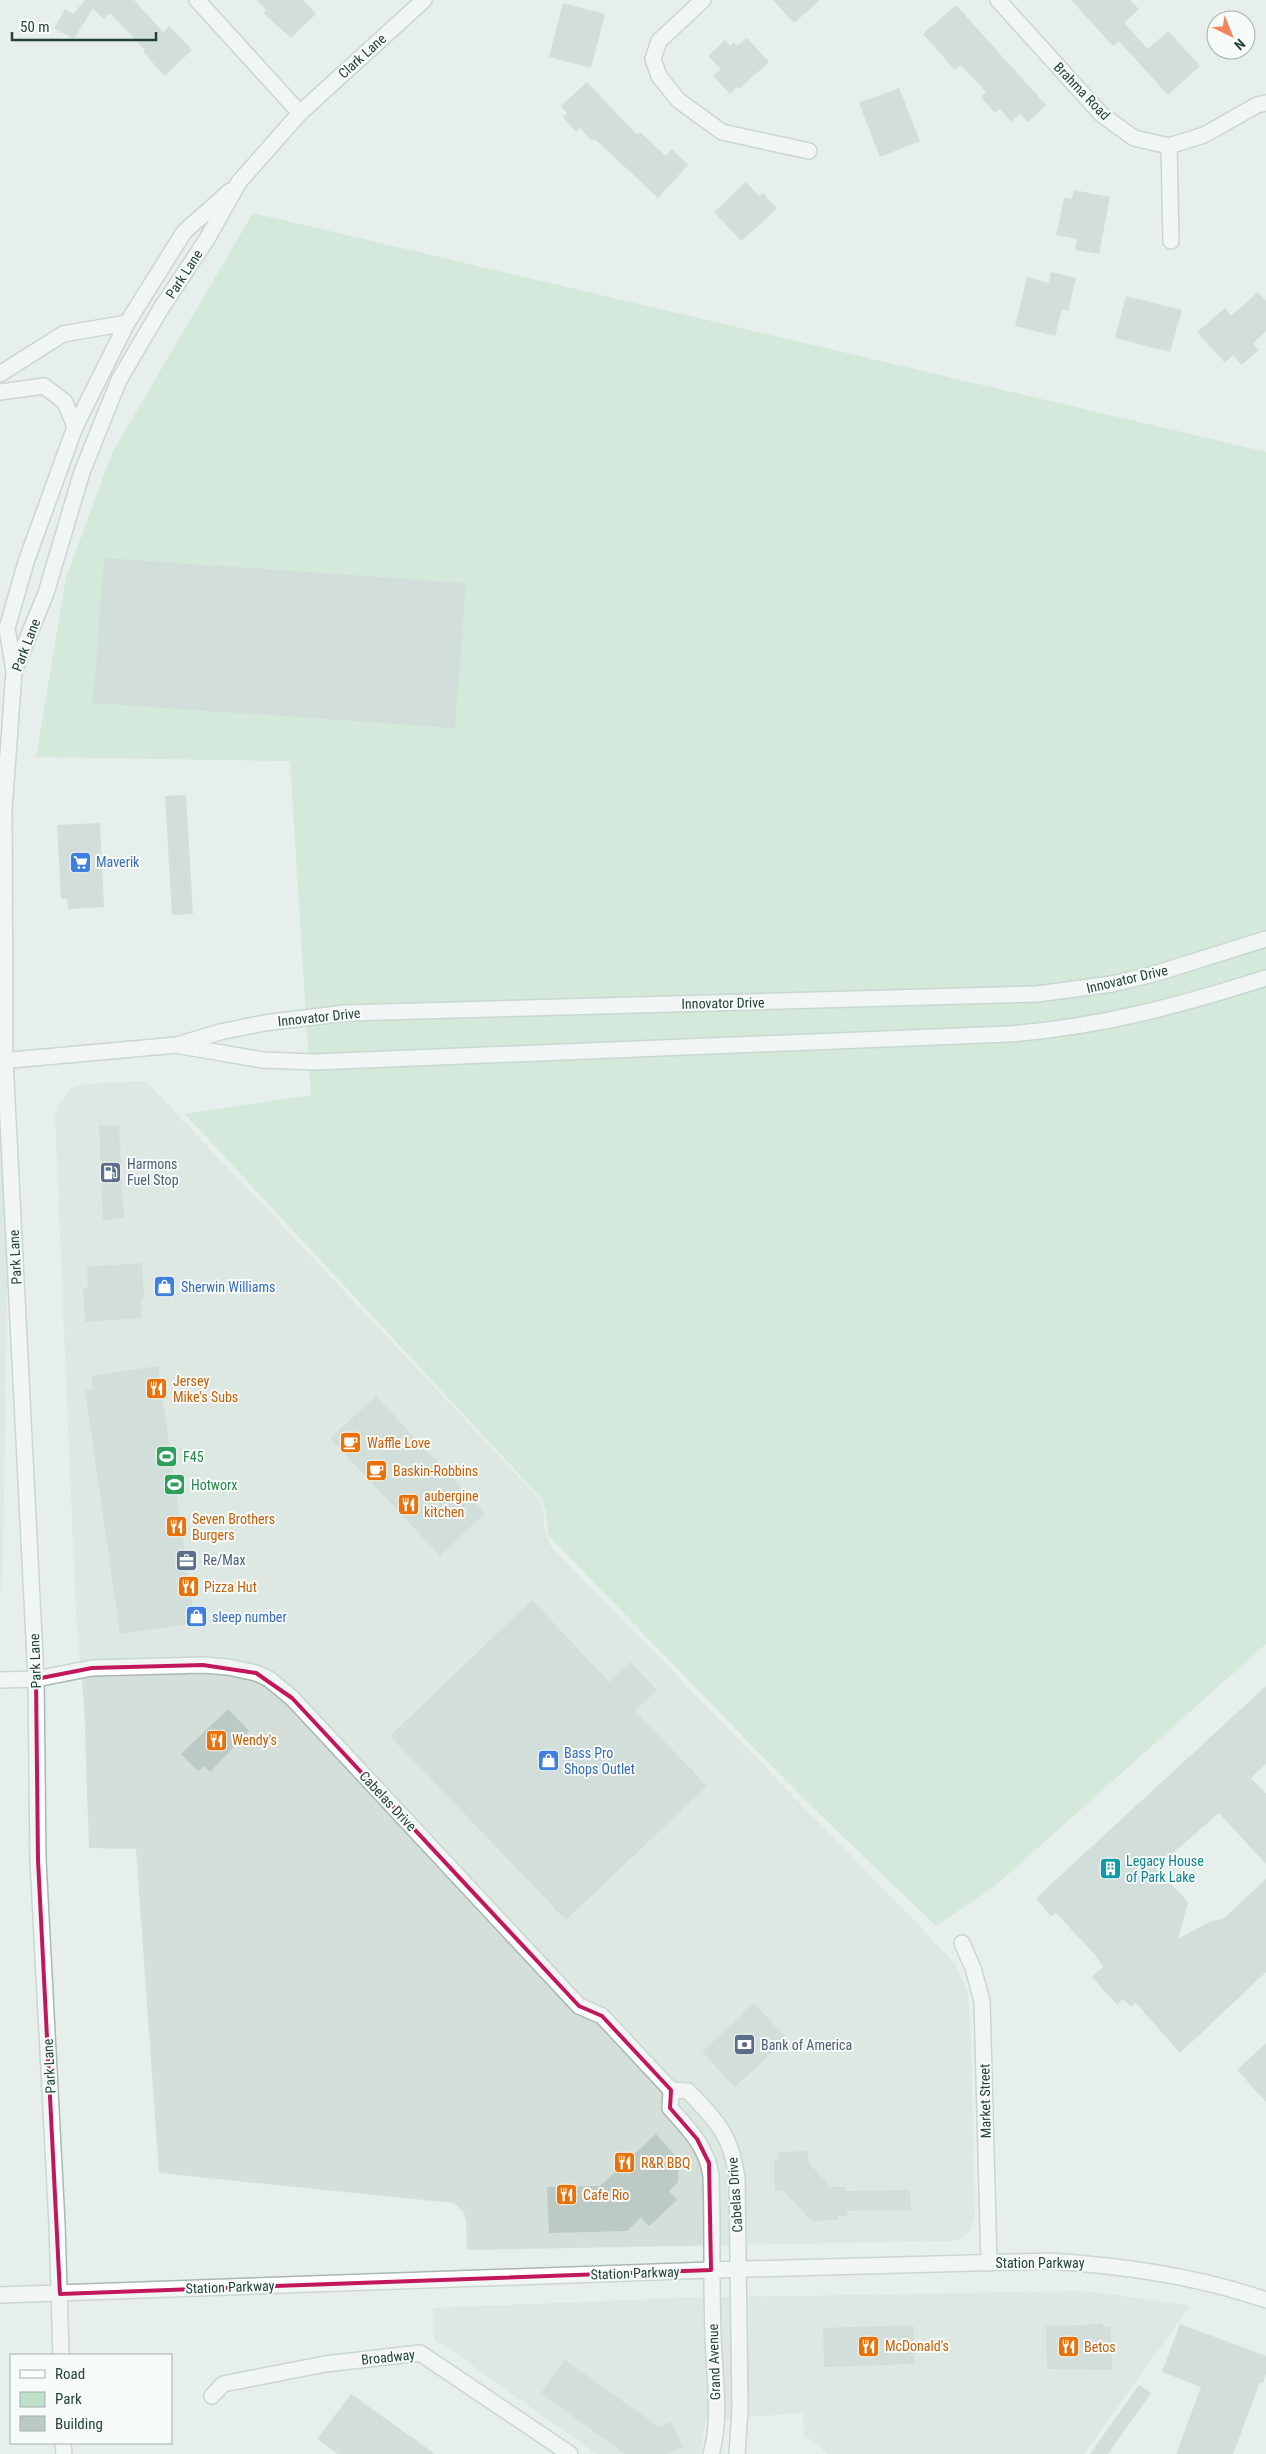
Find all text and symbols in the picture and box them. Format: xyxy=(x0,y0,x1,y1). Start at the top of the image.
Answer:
scale bar xyxy=(12,10,156,42)
north arrow xyxy=(1206,10,1256,60)
text: 50 m xyxy=(20,18,50,36)
street label: Clark Lane xyxy=(335,30,389,81)
text: N xyxy=(1231,36,1248,53)
street label: Brahma Road xyxy=(1051,59,1113,123)
street label: Park Lane xyxy=(162,246,206,301)
street label: Park Lane xyxy=(9,616,43,673)
supermarket icon: Maverik xyxy=(68,850,92,874)
place label: Maverik xyxy=(96,854,140,870)
street label: Innovator Drive xyxy=(1085,962,1170,996)
street label: Innovator Drive xyxy=(681,994,765,1012)
street label: Innovator Drive xyxy=(277,1005,362,1029)
place label: Harmons Fuel Stop xyxy=(127,1156,179,1188)
fuel station icon: Harmons Fuel Stop xyxy=(99,1160,123,1184)
street label: Park Lane xyxy=(6,1229,24,1285)
shop icon: Sherwin Williams xyxy=(153,1275,177,1299)
place label: Sherwin Williams xyxy=(181,1279,275,1295)
place label: Jersey Mike's Subs xyxy=(173,1373,238,1405)
restaurant icon: Jersey Mike's Subs xyxy=(145,1377,169,1401)
cafe icon: Waffle Love xyxy=(339,1431,363,1455)
place label: Waffle Love xyxy=(367,1435,431,1451)
sports icon: F45 xyxy=(155,1445,179,1469)
place label: F45 xyxy=(183,1449,204,1465)
cafe icon: Baskin-Robbins xyxy=(365,1459,389,1483)
place label: Baskin-Robbins xyxy=(393,1463,478,1479)
sports icon: Hotworx xyxy=(163,1473,187,1497)
place label: Hotworx xyxy=(191,1477,237,1493)
place label: aubergine kitchen xyxy=(424,1488,479,1520)
restaurant icon: aubergine kitchen xyxy=(396,1492,420,1516)
place label: Seven Brothers Burgers xyxy=(192,1511,275,1543)
restaurant icon: Seven Brothers Burgers xyxy=(164,1515,188,1539)
office icon: Re/Max xyxy=(175,1548,199,1572)
place label: Re/Max xyxy=(203,1552,246,1568)
restaurant icon: Pizza Hut xyxy=(176,1575,200,1599)
place label: Pizza Hut xyxy=(204,1579,257,1595)
shop icon: sleep number xyxy=(184,1605,208,1629)
place label: sleep number xyxy=(212,1609,287,1625)
street label: Park Lane xyxy=(26,1633,44,1689)
restaurant icon: Wendy's xyxy=(204,1728,228,1752)
place label: Wendy's xyxy=(232,1732,277,1748)
place label: Bass Pro Shops Outlet xyxy=(564,1745,635,1777)
shop icon: Bass Pro Shops Outlet xyxy=(536,1749,560,1773)
street label: Cabelas Drive xyxy=(356,1768,420,1834)
place label: Legacy House of Park Lake xyxy=(1126,1853,1204,1885)
building icon: Legacy House of Park Lake xyxy=(1098,1857,1122,1881)
bank icon: Bank of America xyxy=(733,2033,757,2057)
place label: Bank of America xyxy=(761,2037,852,2053)
street label: Park Lane xyxy=(40,2038,58,2094)
street label: Market Street xyxy=(976,2064,994,2138)
restaurant icon: R&R BBQ xyxy=(613,2151,637,2175)
place label: R&R BBQ xyxy=(641,2155,690,2171)
street label: Cabelas Drive xyxy=(724,2156,746,2233)
restaurant icon: Cafe Rio xyxy=(555,2183,579,2207)
place label: Cafe Rio xyxy=(583,2187,629,2203)
street label: Station Parkway xyxy=(996,2255,1085,2271)
street label: Station Parkway xyxy=(590,2263,680,2283)
street label: Station Parkway xyxy=(185,2277,275,2297)
street label: Grand Avenue xyxy=(705,2323,723,2400)
restaurant icon: McDonald's xyxy=(857,2334,881,2358)
restaurant icon: Betos xyxy=(1056,2335,1080,2359)
place label: McDonald's xyxy=(885,2338,949,2354)
place label: Betos xyxy=(1084,2339,1116,2355)
street label: Broadway xyxy=(360,2346,416,2368)
legend xyxy=(10,2354,172,2444)
text: Road xyxy=(55,2365,85,2383)
text: Park xyxy=(55,2390,82,2408)
text: Building xyxy=(55,2415,103,2433)

